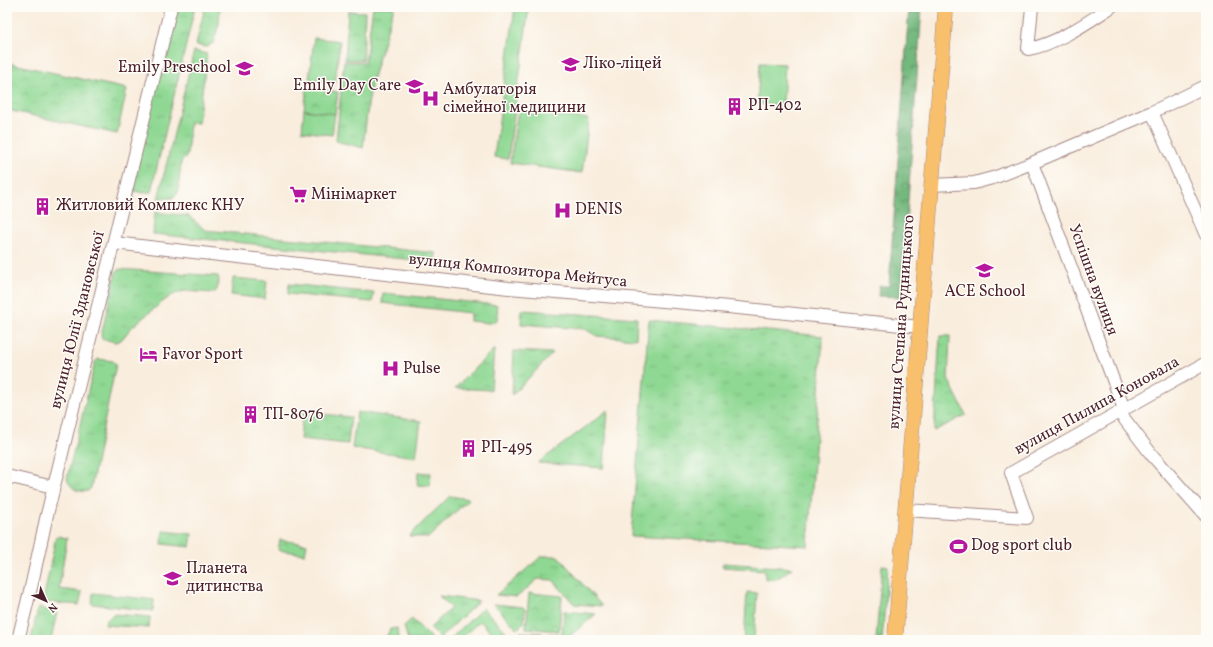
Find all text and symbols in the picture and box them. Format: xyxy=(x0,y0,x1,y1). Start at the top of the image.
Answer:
place label: Ліко-ліцей xyxy=(583,53,662,75)
school or university icon: Ліко-ліцей xyxy=(560,54,580,74)
place label: Emily Preschool xyxy=(118,57,231,79)
school or university icon: Emily Preschool xyxy=(234,58,254,78)
place label: Emily Day Care xyxy=(293,75,401,97)
school or university icon: Emily Day Care xyxy=(404,76,424,96)
place label: Амбулаторія сімейної медицини xyxy=(443,79,586,119)
hospital icon: Амбулаторія сімейної медицини xyxy=(420,89,440,109)
place label: РП-402 xyxy=(748,95,802,117)
building icon: РП-402 xyxy=(725,96,745,116)
place label: Мінімаркет xyxy=(311,184,397,206)
supermarket icon: Мінімаркет xyxy=(288,185,308,205)
place label: Житловий Комплекс КНУ xyxy=(56,195,245,217)
building icon: Житловий Комплекс КНУ xyxy=(33,196,53,216)
place label: DENIS xyxy=(575,199,623,221)
hospital icon: DENIS xyxy=(552,200,572,220)
street label: вулиця Степана Рудницького xyxy=(884,214,920,430)
street label: Успішна вулиця xyxy=(1063,221,1123,339)
street label: вулиця Юлії Здановської xyxy=(45,229,111,411)
street label: вулиця Композитора Мейтуса xyxy=(408,249,628,293)
school or university icon: ACE School xyxy=(975,261,995,281)
place label: ACE School xyxy=(945,281,1026,303)
place label: Favor Sport xyxy=(162,344,244,366)
hotel icon: Favor Sport xyxy=(139,345,159,365)
street label: вулиця Пилипа Коновала xyxy=(1010,351,1184,461)
place label: Pulse xyxy=(403,358,441,380)
hospital icon: Pulse xyxy=(380,359,400,379)
place label: ТП-8076 xyxy=(263,404,324,426)
building icon: ТП-8076 xyxy=(240,405,260,425)
place label: РП-495 xyxy=(481,437,533,459)
building icon: РП-495 xyxy=(458,438,478,458)
place label: Dog sport club xyxy=(971,535,1072,557)
sports icon: Dog sport club xyxy=(948,536,968,556)
place label: Планета дитинства xyxy=(186,558,264,598)
school or university icon: Планета дитинства xyxy=(163,568,183,588)
north arrow xyxy=(26,581,66,621)
text: N xyxy=(44,599,60,615)

